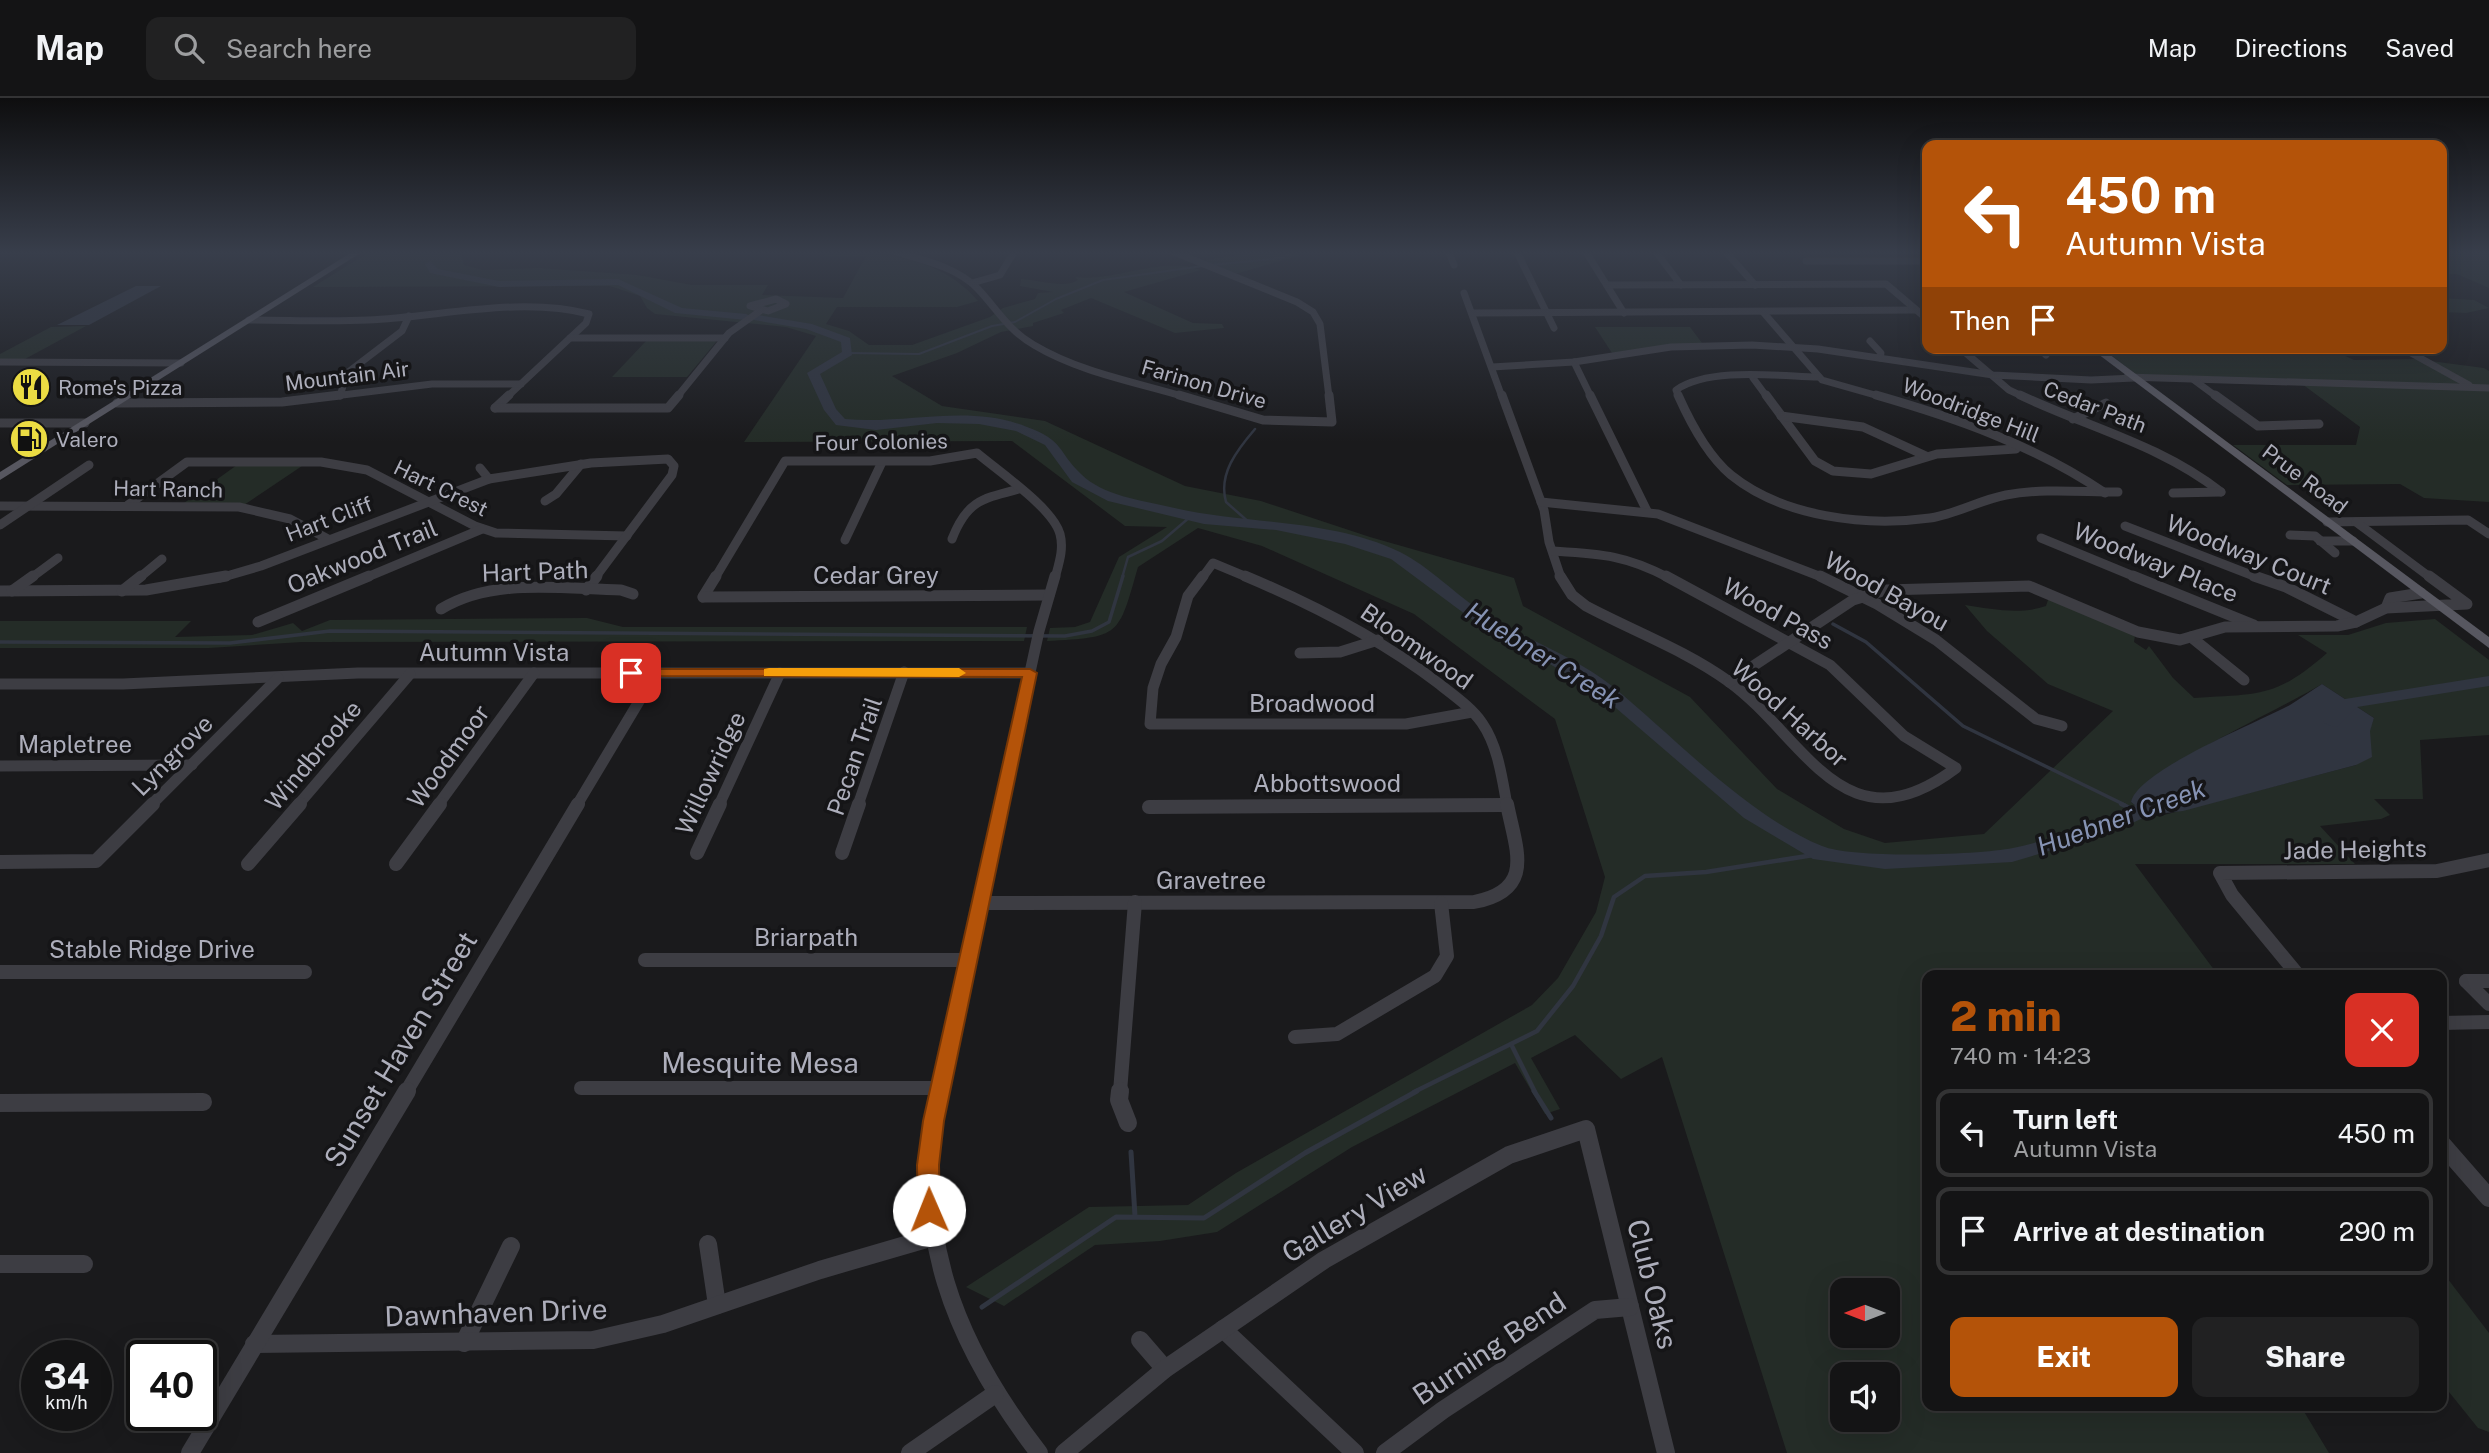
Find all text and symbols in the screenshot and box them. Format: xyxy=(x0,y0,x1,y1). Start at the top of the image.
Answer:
search box xyxy=(146,17,636,80)
text: Map xyxy=(35,29,104,67)
icon: search xyxy=(170,29,208,67)
text: Search here xyxy=(226,33,372,64)
text: Map xyxy=(2148,34,2197,62)
text: Directions xyxy=(2235,34,2347,62)
text: Saved xyxy=(2385,34,2454,62)
text: 450 m xyxy=(2065,166,2216,224)
icon: left xyxy=(1950,168,2041,259)
text: Autumn Vista xyxy=(2065,225,2266,262)
icon: arrive xyxy=(2024,301,2062,339)
text: Then xyxy=(1950,305,2010,336)
street label: Farinon Drive xyxy=(1139,354,1269,414)
street label: Mountain Air xyxy=(283,356,411,396)
restaurant icon: Rome's Pizza xyxy=(10,366,52,408)
street label: Woodridge Hill xyxy=(1899,372,2043,448)
place label: Rome's Pizza xyxy=(58,375,182,400)
street label: Cedar Path xyxy=(2040,376,2150,438)
fuel station icon: Valero xyxy=(8,418,50,460)
place label: Valero xyxy=(56,427,118,452)
street label: Four Colonies xyxy=(814,428,948,456)
street label: Prue Road xyxy=(2257,439,2353,519)
street label: Hart Crest xyxy=(390,454,492,522)
street label: Hart Ranch xyxy=(113,476,223,502)
street label: Hart Cliff xyxy=(282,491,376,547)
street label: Woodway Court xyxy=(2162,508,2336,600)
street label: Oakwood Trail xyxy=(283,513,441,599)
street label: Woodway Place xyxy=(2069,516,2243,608)
street label: Wood Bayou xyxy=(1820,545,1954,637)
street label: Hart Path xyxy=(481,555,589,587)
street label: Cedar Grey xyxy=(813,561,939,589)
street label: Wood Pass xyxy=(1718,571,1838,655)
water label: Huebner Creek xyxy=(1460,595,1626,715)
street label: Bloomwood xyxy=(1356,597,1478,695)
street label: Autumn Vista xyxy=(419,638,569,666)
pin xyxy=(601,643,661,703)
street label: Wood Harbor xyxy=(1726,653,1854,773)
icon: arrive xyxy=(612,654,650,692)
street label: Broadwood xyxy=(1249,689,1375,717)
street label: Pecan Trail xyxy=(821,693,887,819)
street label: Windbrooke xyxy=(259,694,367,816)
street label: Woodmoor xyxy=(401,699,495,813)
street label: Willowridge xyxy=(669,707,751,839)
street label: Lyngrove xyxy=(126,709,218,801)
street label: Mapletree xyxy=(18,730,132,758)
street label: Abbottswood xyxy=(1253,769,1401,797)
water label: Huebner Creek xyxy=(2033,772,2209,862)
street label: Jade Heights xyxy=(2283,834,2427,864)
street label: Gravetree xyxy=(1156,866,1266,894)
street label: Briarpath xyxy=(754,923,858,951)
street label: Sunset Haven Street xyxy=(317,925,483,1173)
street label: Stable Ridge Drive xyxy=(49,935,255,963)
text: 2 min xyxy=(1950,991,2062,1040)
button: close xyxy=(2345,993,2419,1067)
text: 740 m · 14:23 xyxy=(1950,1042,2091,1069)
street label: Mesquite Mesa xyxy=(661,1046,859,1079)
text: Turn left xyxy=(2013,1104,2118,1135)
icon: left xyxy=(1954,1114,1992,1152)
text: 450 m xyxy=(2338,1118,2415,1149)
text: Autumn Vista xyxy=(2013,1135,2157,1162)
street label: Gallery View xyxy=(1275,1157,1433,1269)
position arrow xyxy=(892,1173,966,1247)
icon: arrive xyxy=(1954,1212,1992,1250)
street label: Club Oaks xyxy=(1621,1216,1685,1352)
text: Arrive at destination xyxy=(2013,1216,2265,1247)
text: 290 m xyxy=(2339,1216,2415,1247)
north arrow xyxy=(1830,1278,1900,1348)
map controls xyxy=(1830,1278,1900,1432)
street label: Burning Bend xyxy=(1406,1285,1572,1411)
street label: Dawnhaven Drive xyxy=(384,1292,608,1332)
button: Exit xyxy=(1950,1317,2178,1397)
button: Share xyxy=(2192,1317,2419,1397)
speed limit sign: 40 xyxy=(126,1340,217,1431)
text: 34 xyxy=(43,1356,90,1397)
button: sound xyxy=(1830,1362,1900,1432)
text: km/h xyxy=(45,1392,88,1413)

